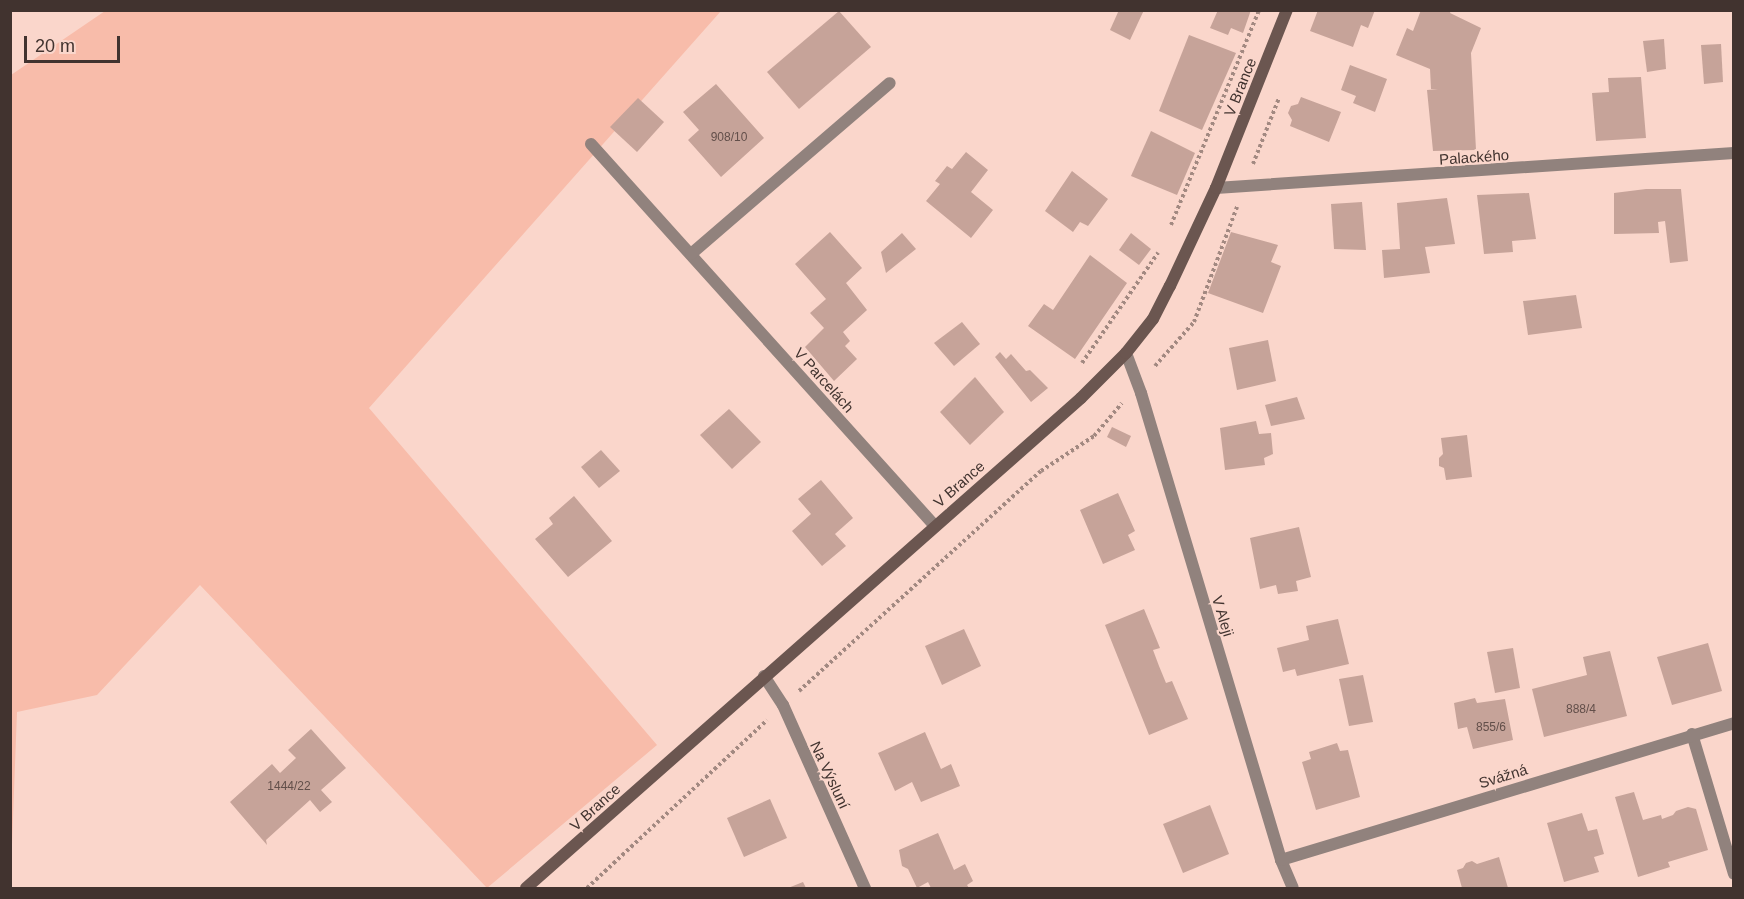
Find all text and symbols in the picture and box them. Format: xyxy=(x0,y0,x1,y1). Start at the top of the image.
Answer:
scale bar xyxy=(27,24,123,62)
text: 20 m xyxy=(35,36,75,56)
street label: V Brance xyxy=(1220,55,1260,119)
house number: 908/10 xyxy=(711,131,747,145)
street label: Palackého xyxy=(1438,146,1510,168)
street label: V Parcelách xyxy=(790,344,858,416)
street label: V Brance xyxy=(930,457,988,511)
street label: V Aleji xyxy=(1208,593,1238,639)
house number: 888/4 xyxy=(1566,703,1596,717)
house number: 855/6 xyxy=(1476,721,1506,735)
street label: Na Výsluní xyxy=(807,738,853,812)
street label: Svážná xyxy=(1476,760,1530,792)
house number: 1444/22 xyxy=(267,780,311,794)
street label: V Brance xyxy=(566,780,624,834)

